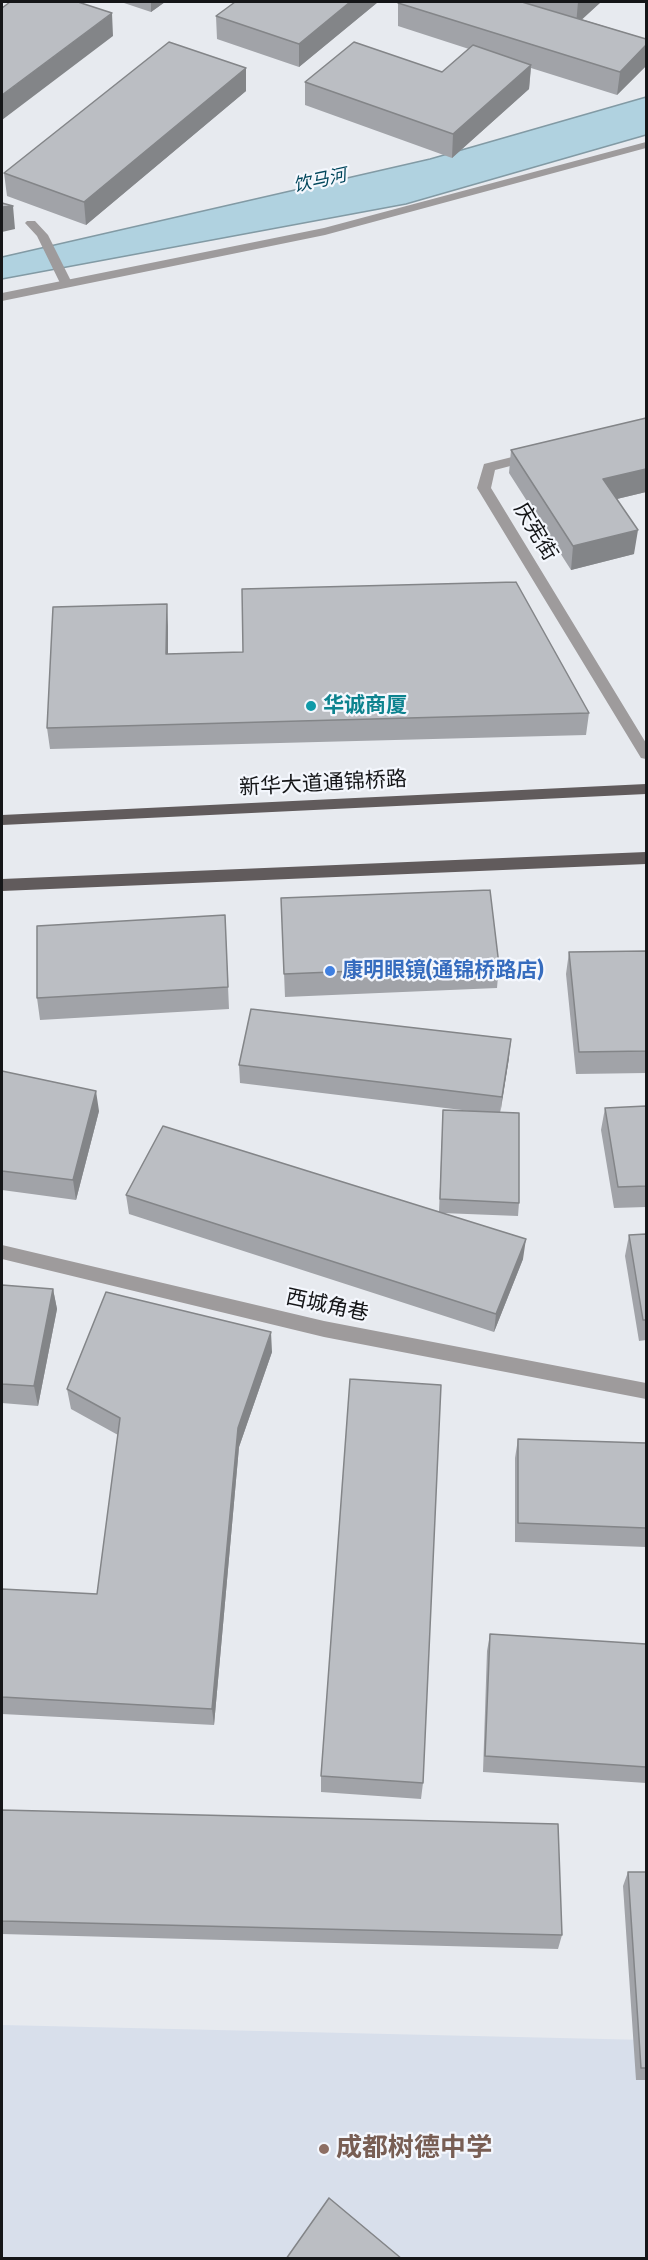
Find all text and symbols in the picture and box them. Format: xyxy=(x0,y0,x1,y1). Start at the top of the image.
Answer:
water label: 饮马河 xyxy=(291,165,349,197)
street label: 庆宪街 xyxy=(508,499,562,565)
place label: 华诚商厦 xyxy=(323,693,407,719)
marker: 华诚商厦 xyxy=(304,699,318,713)
street label: 新华大道通锦桥路 xyxy=(238,767,408,801)
place label: 康明眼镜(通锦桥路店) xyxy=(342,958,544,984)
marker: 康明眼镜(通锦桥路店) xyxy=(323,964,337,978)
street label: 西城角巷 xyxy=(283,1285,371,1327)
place label: 成都树德中学 xyxy=(336,2133,492,2165)
marker: 成都树德中学 xyxy=(317,2142,331,2156)

